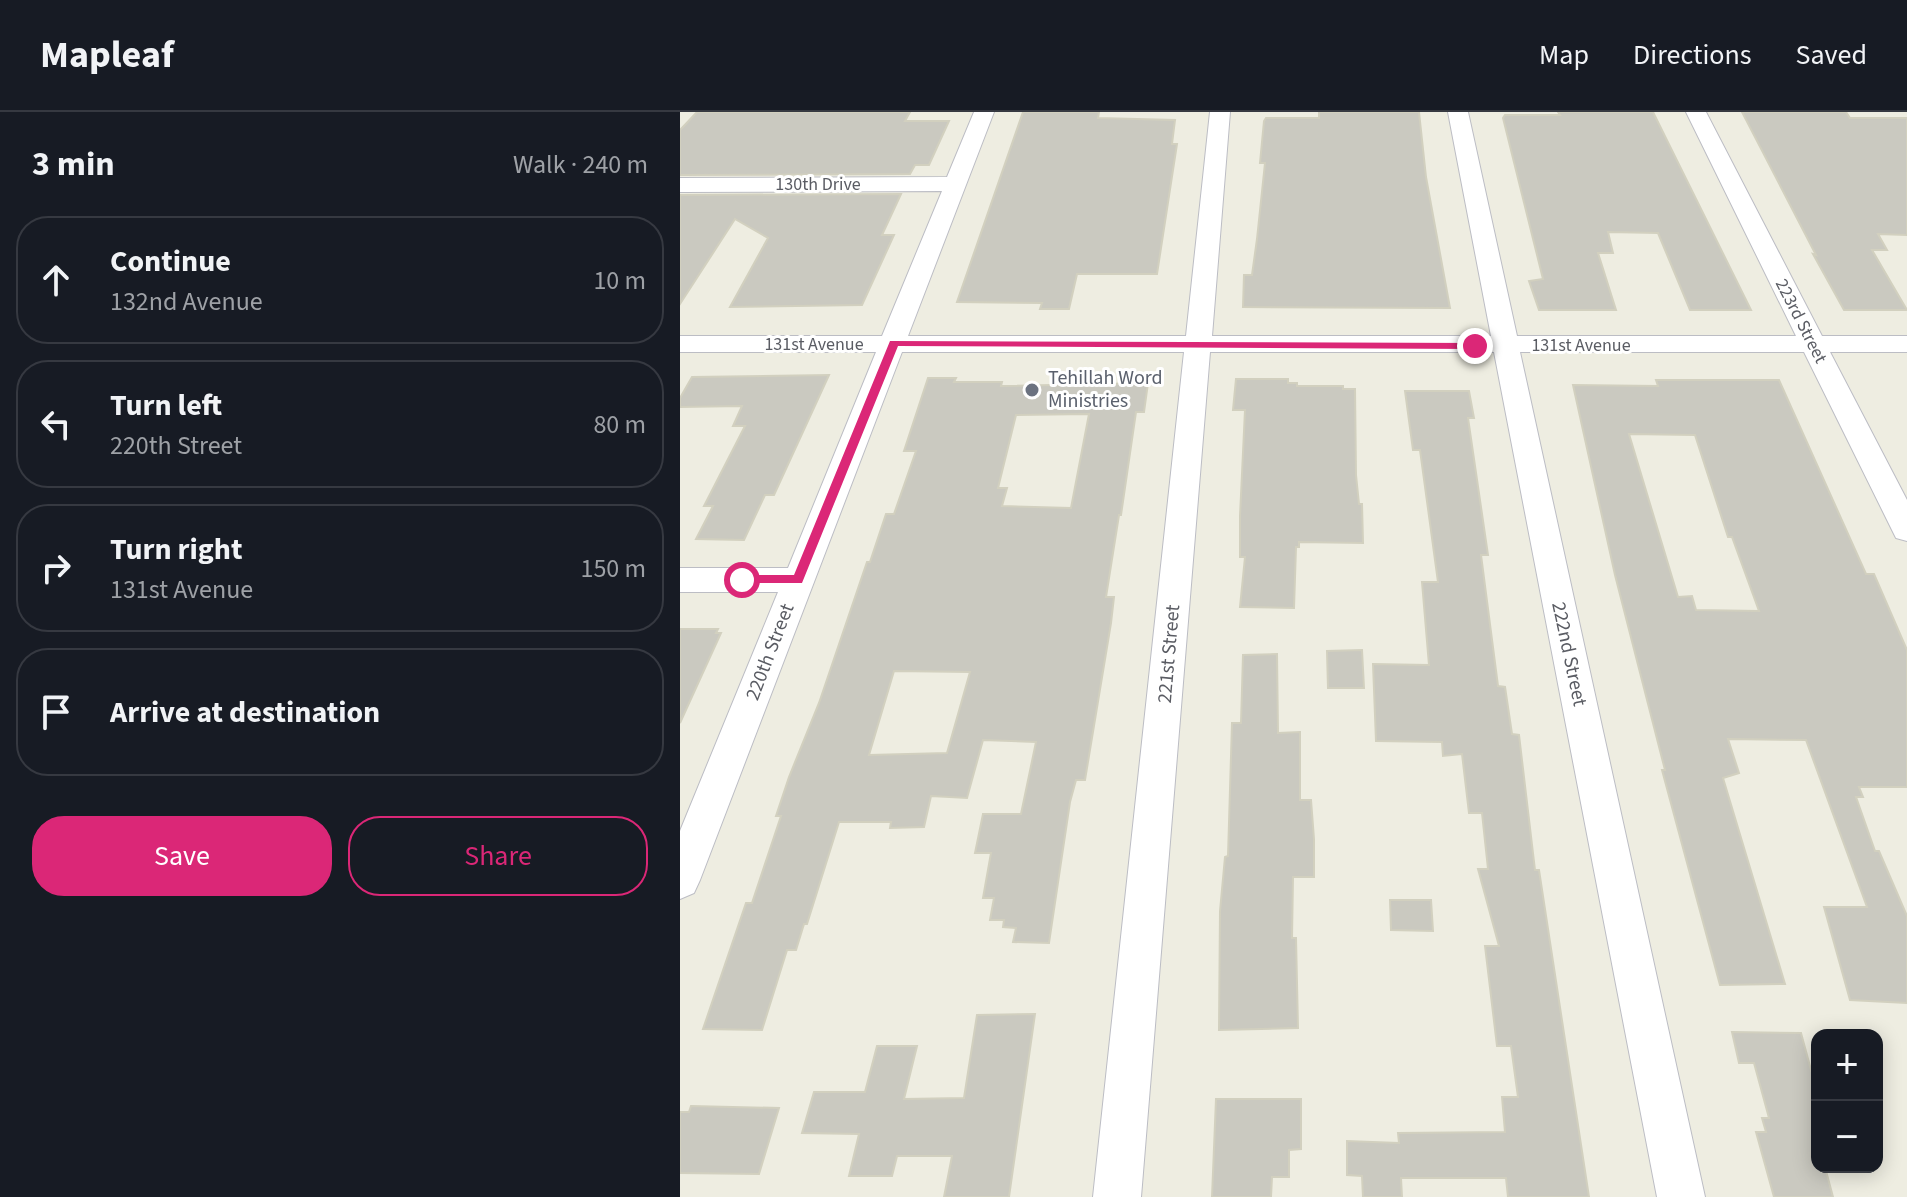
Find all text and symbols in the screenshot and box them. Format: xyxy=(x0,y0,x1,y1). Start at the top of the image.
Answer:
text: Mapleaf xyxy=(40,28,174,82)
text: Map xyxy=(1539,35,1589,75)
text: Directions xyxy=(1633,35,1752,75)
text: Saved xyxy=(1796,35,1867,75)
text: 3 min xyxy=(32,140,115,189)
text: Walk · 240 m xyxy=(513,146,648,183)
street label: 130th Drive xyxy=(775,172,861,197)
text: Continue xyxy=(110,240,231,283)
icon: ahead xyxy=(34,258,78,302)
text: 10 m xyxy=(593,262,646,299)
street label: 223rd Street xyxy=(1769,275,1833,367)
text: 132nd Avenue xyxy=(110,283,263,320)
route end xyxy=(1457,328,1493,364)
street label: 131st Avenue xyxy=(764,332,864,357)
street label: 131st Avenue xyxy=(1531,333,1631,358)
place label: Tehillah Word Ministries xyxy=(1048,364,1163,415)
marker: Tehillah Word Ministries xyxy=(1023,381,1041,399)
text: Turn left xyxy=(110,384,222,427)
icon: left xyxy=(34,402,78,446)
text: 80 m xyxy=(593,406,646,443)
text: 220th Street xyxy=(110,427,242,464)
text: Turn right xyxy=(110,528,242,571)
icon: right xyxy=(34,546,78,590)
text: 150 m xyxy=(580,550,646,587)
route start xyxy=(724,562,760,598)
text: 131st Avenue xyxy=(110,571,253,608)
street label: 220th Street xyxy=(739,599,801,704)
street label: 222nd Street xyxy=(1544,599,1594,709)
street label: 221st Street xyxy=(1151,603,1187,704)
icon: arrive xyxy=(34,690,78,734)
text: Arrive at destination xyxy=(110,691,380,734)
button: Save xyxy=(32,816,332,896)
button: Share xyxy=(348,816,648,896)
map controls xyxy=(1811,1029,1883,1173)
button: + xyxy=(1811,1029,1883,1101)
button: − xyxy=(1811,1101,1883,1173)

